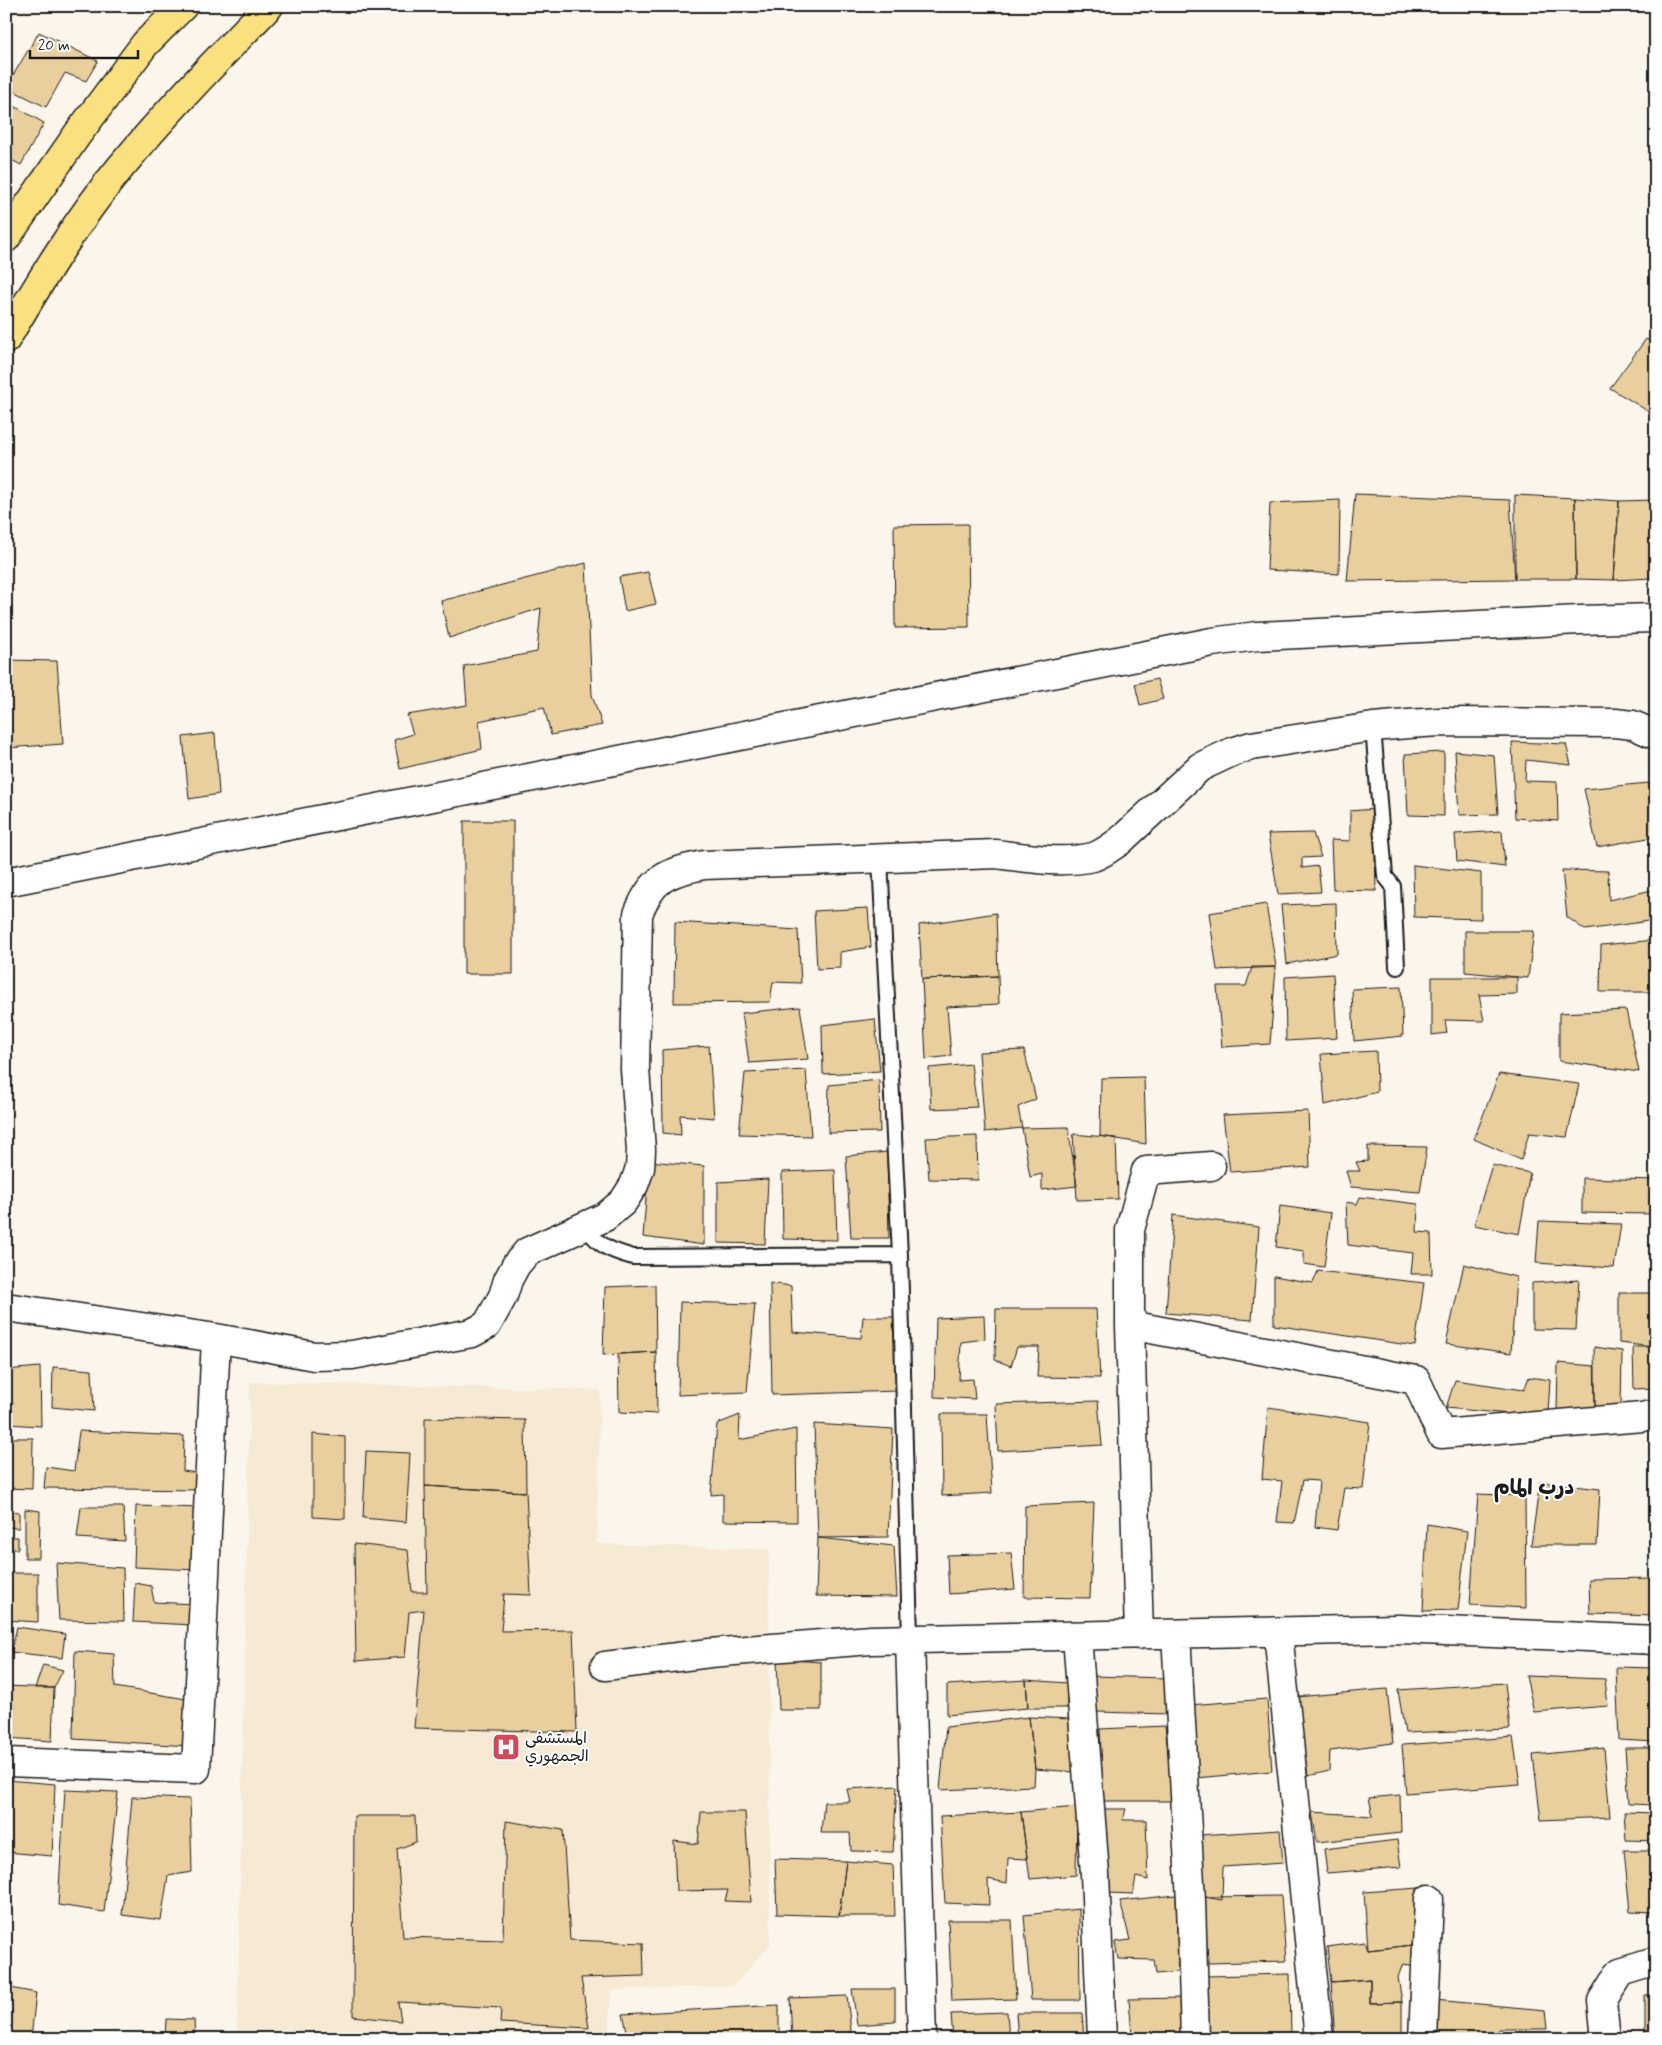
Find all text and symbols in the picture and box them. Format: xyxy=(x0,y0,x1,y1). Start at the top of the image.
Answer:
scale bar xyxy=(30,28,138,60)
text: 20 m xyxy=(38,36,70,56)
district label: درب المام xyxy=(1494,1474,1574,1503)
place label: المستشفى الجمهوري xyxy=(525,1728,589,1767)
hospital icon: المستشفى الجمهوري xyxy=(491,1732,521,1762)

